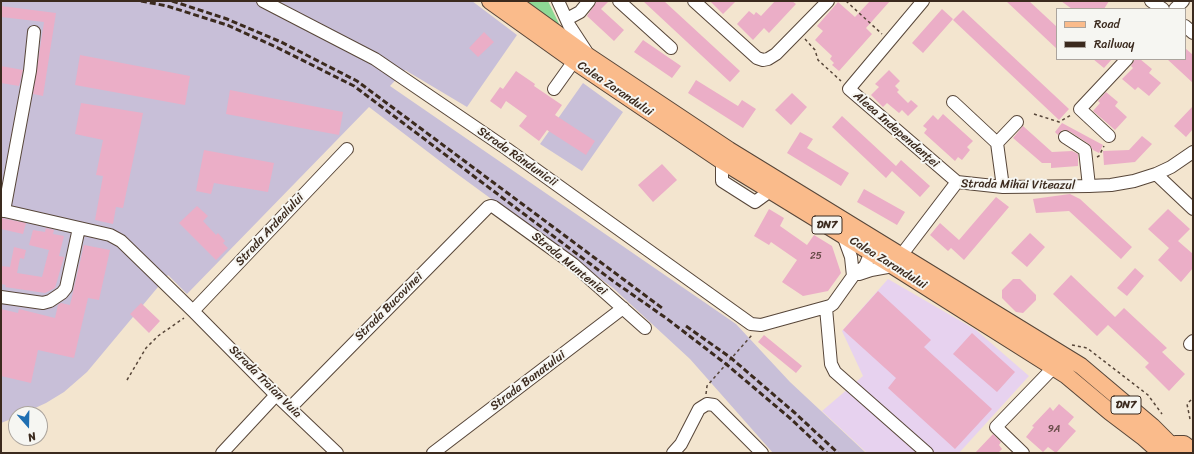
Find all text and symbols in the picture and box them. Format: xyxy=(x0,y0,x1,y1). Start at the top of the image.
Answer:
legend xyxy=(1056,8,1186,60)
text: Road xyxy=(1094,13,1120,35)
text: Railway xyxy=(1094,33,1135,55)
street label: Calea Zarandului xyxy=(574,58,656,120)
street label: Aleea Independenței xyxy=(850,89,942,171)
street label: Strada Rândunicii xyxy=(474,124,560,190)
street label: Strada Mihai Viteazul xyxy=(961,177,1075,193)
street label: Strada Ardealului xyxy=(233,191,307,269)
road number: DN7 xyxy=(812,216,842,234)
street label: Strada Munteniei xyxy=(528,229,610,299)
street label: Calea Zarandului xyxy=(847,234,929,292)
house number: 25 xyxy=(810,250,822,262)
street label: Strada Bucovinei xyxy=(352,270,426,344)
street label: Strada Traian Vuia xyxy=(226,343,304,421)
street label: Strada Banatului xyxy=(488,348,568,414)
road number: DN7 xyxy=(1111,396,1141,414)
north arrow xyxy=(8,406,48,446)
house number: 9A xyxy=(1048,423,1060,435)
text: N xyxy=(25,427,39,447)

